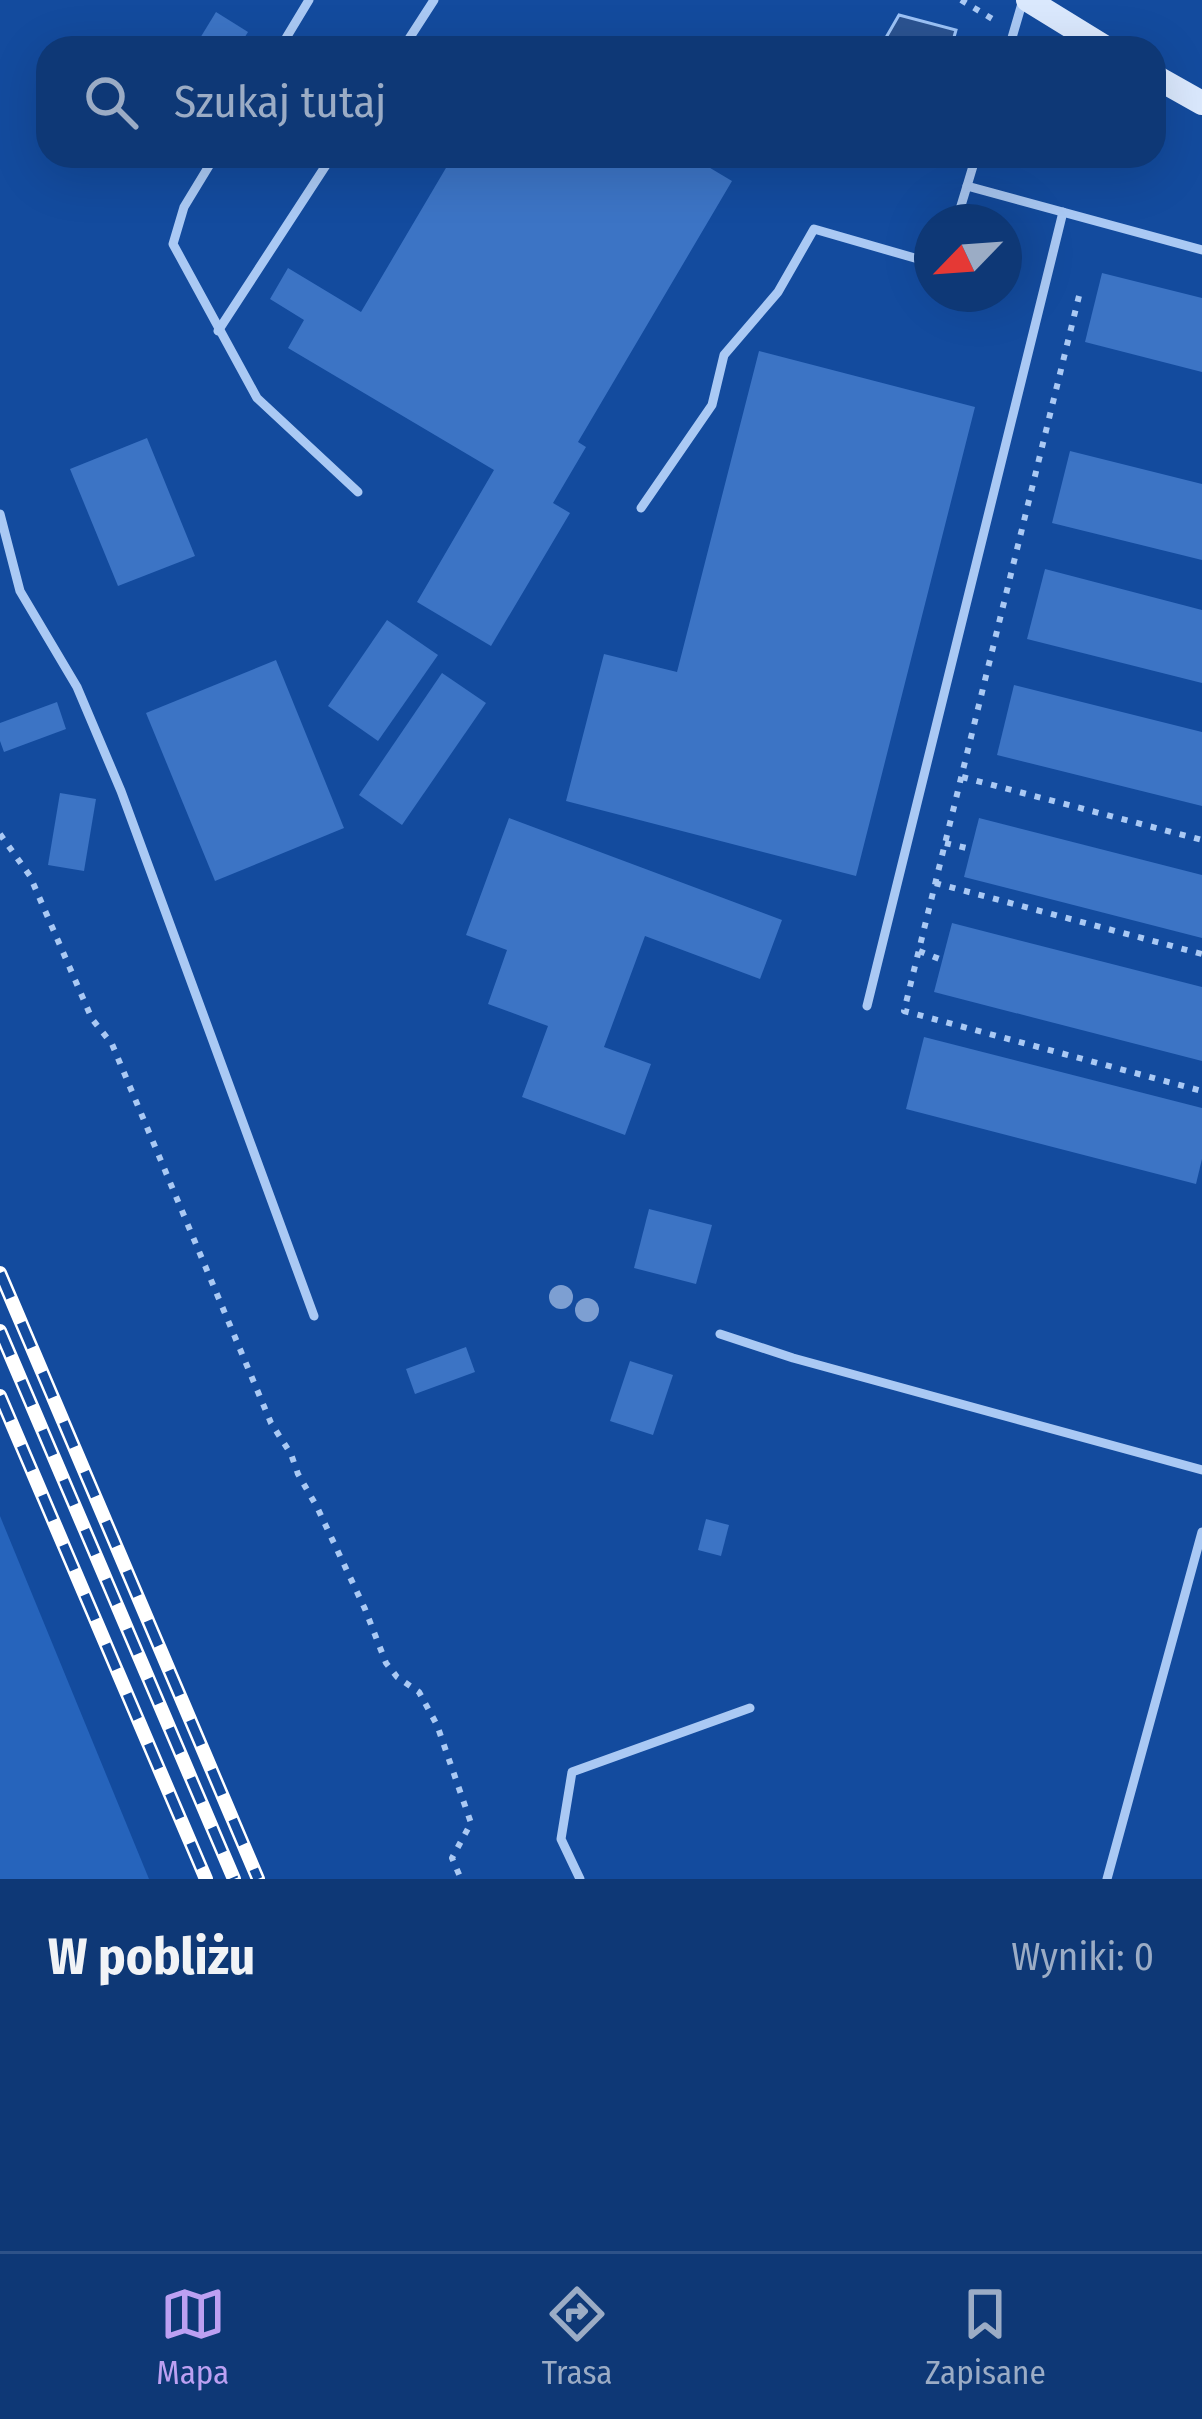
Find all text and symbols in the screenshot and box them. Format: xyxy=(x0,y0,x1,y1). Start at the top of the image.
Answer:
search box xyxy=(36,36,1166,168)
icon: search xyxy=(78,69,144,135)
text: Szukaj tutaj xyxy=(174,75,386,129)
north arrow xyxy=(914,204,1022,312)
text: W pobliżu xyxy=(48,1926,255,1988)
text: Wyniki: 0 xyxy=(1011,1934,1154,1980)
tab: Mapa xyxy=(156,2281,229,2393)
tab: Trasa xyxy=(542,2281,612,2393)
tab: Zapisane xyxy=(925,2281,1046,2393)

